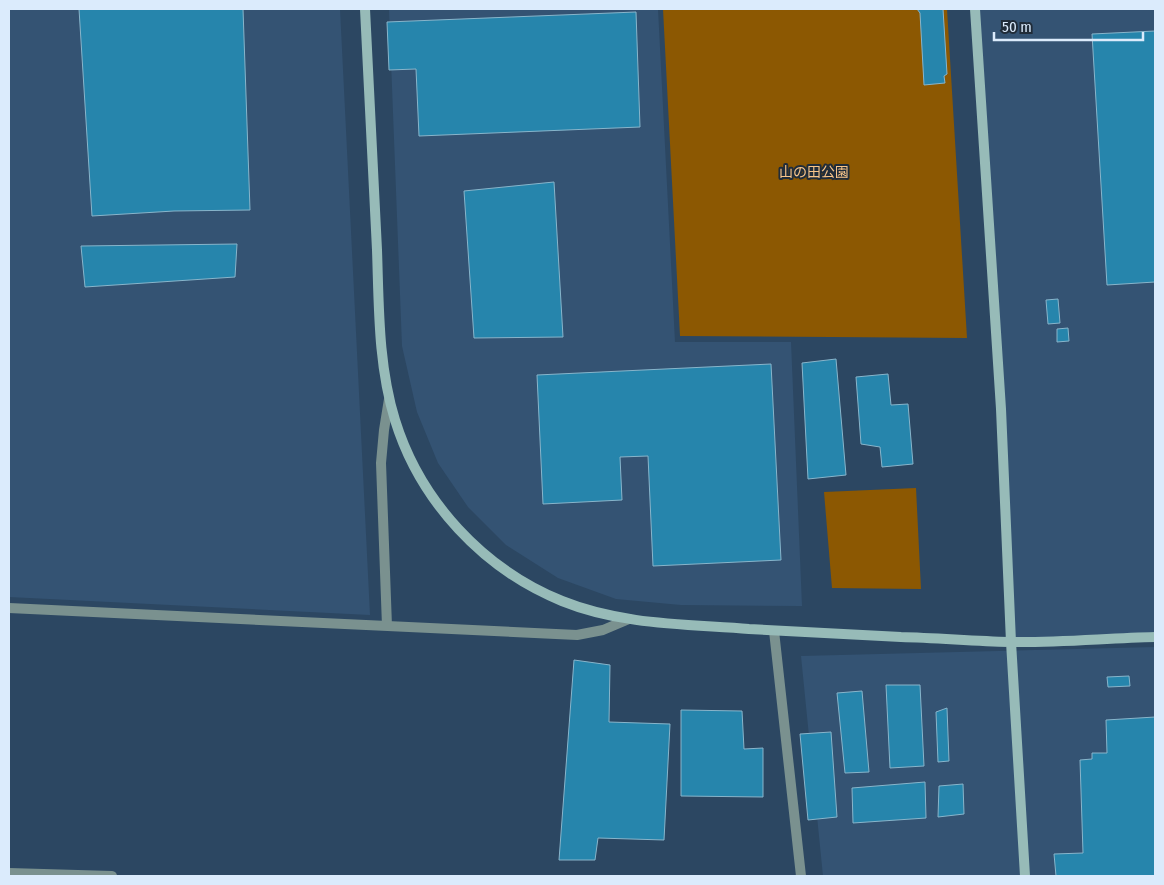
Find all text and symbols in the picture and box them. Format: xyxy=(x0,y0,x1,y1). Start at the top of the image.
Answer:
scale bar xyxy=(994,10,1143,42)
text: 50 m xyxy=(1002,18,1032,36)
park label: 山の田公園 xyxy=(779,164,849,181)

